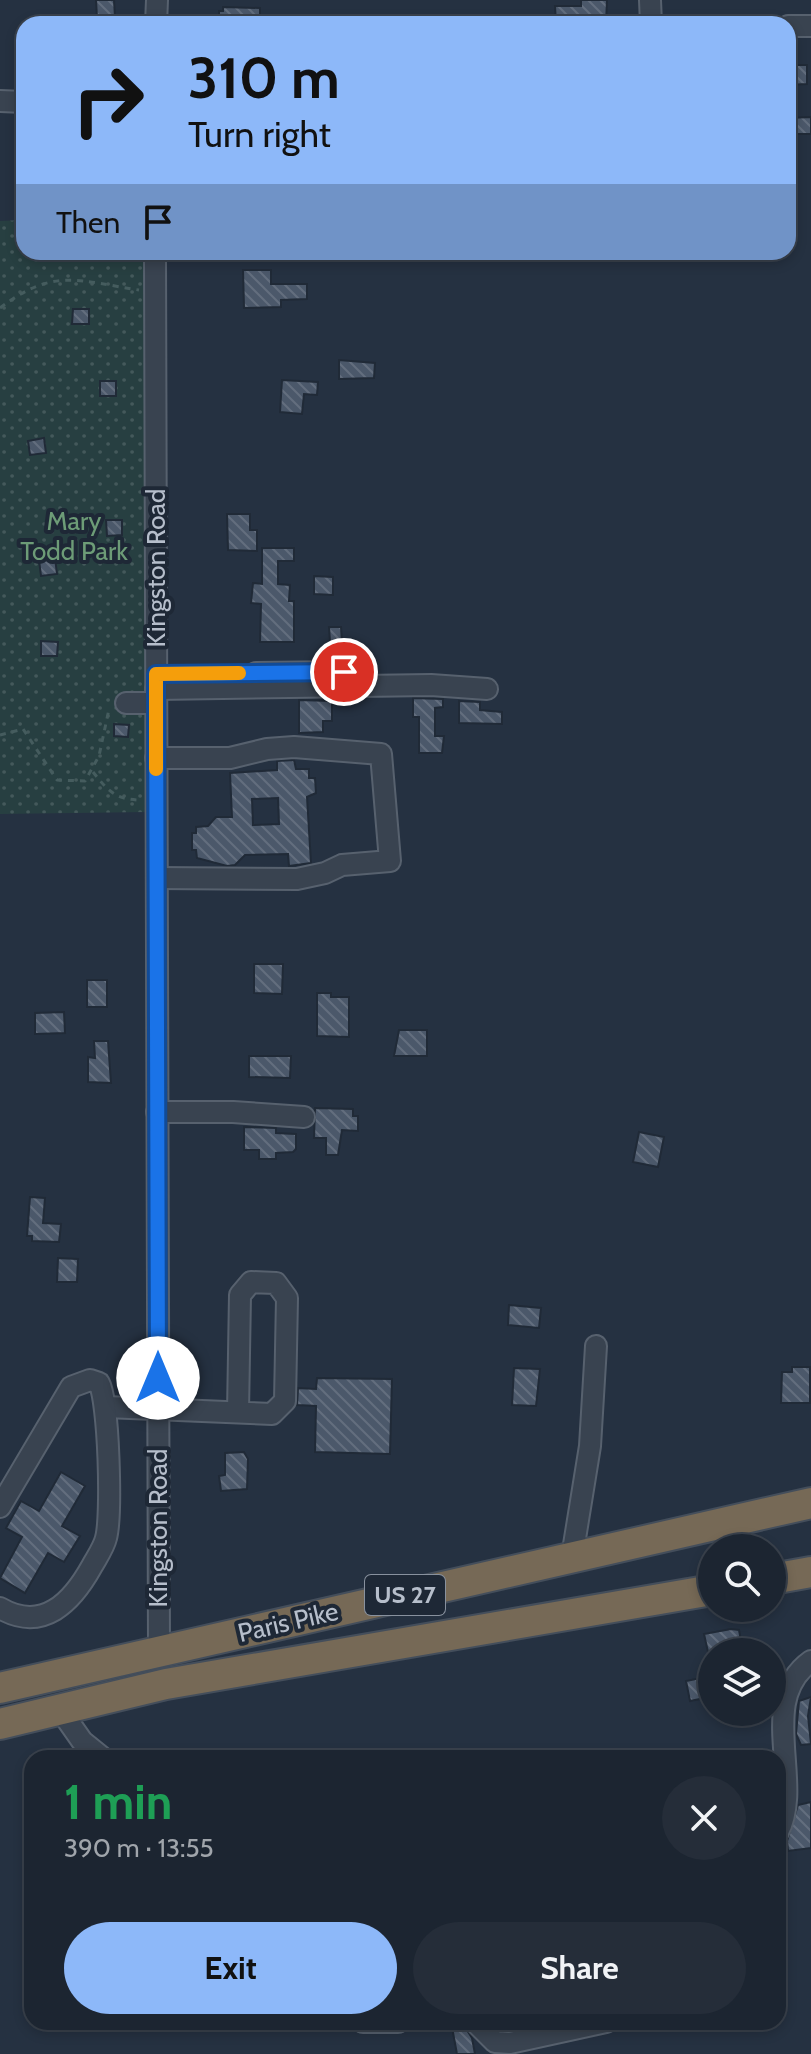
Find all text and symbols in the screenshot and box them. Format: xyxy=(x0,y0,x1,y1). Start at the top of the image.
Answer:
text: 310 m xyxy=(188,44,340,112)
icon: right xyxy=(56,48,160,152)
text: Turn right xyxy=(188,112,331,156)
icon: arrive xyxy=(136,200,180,244)
text: Then xyxy=(56,204,120,241)
street label: Kingston Road xyxy=(140,489,172,647)
park label: Mary Todd Park xyxy=(20,505,128,567)
pin xyxy=(310,638,378,706)
icon: arrive xyxy=(322,650,366,694)
position arrow xyxy=(116,1336,200,1420)
street label: Kingston Road xyxy=(142,1449,174,1607)
map controls xyxy=(698,1534,786,1726)
button: search xyxy=(698,1534,786,1622)
road number: US 27 xyxy=(365,1575,445,1615)
street label: Paris Pike xyxy=(235,1595,341,1649)
button: layers xyxy=(698,1638,786,1726)
text: 1 min xyxy=(64,1773,172,1831)
button: close xyxy=(662,1776,746,1860)
text: 390 m · 13:55 xyxy=(64,1832,214,1864)
button: Exit xyxy=(64,1922,397,2014)
button: Share xyxy=(413,1922,746,2014)

